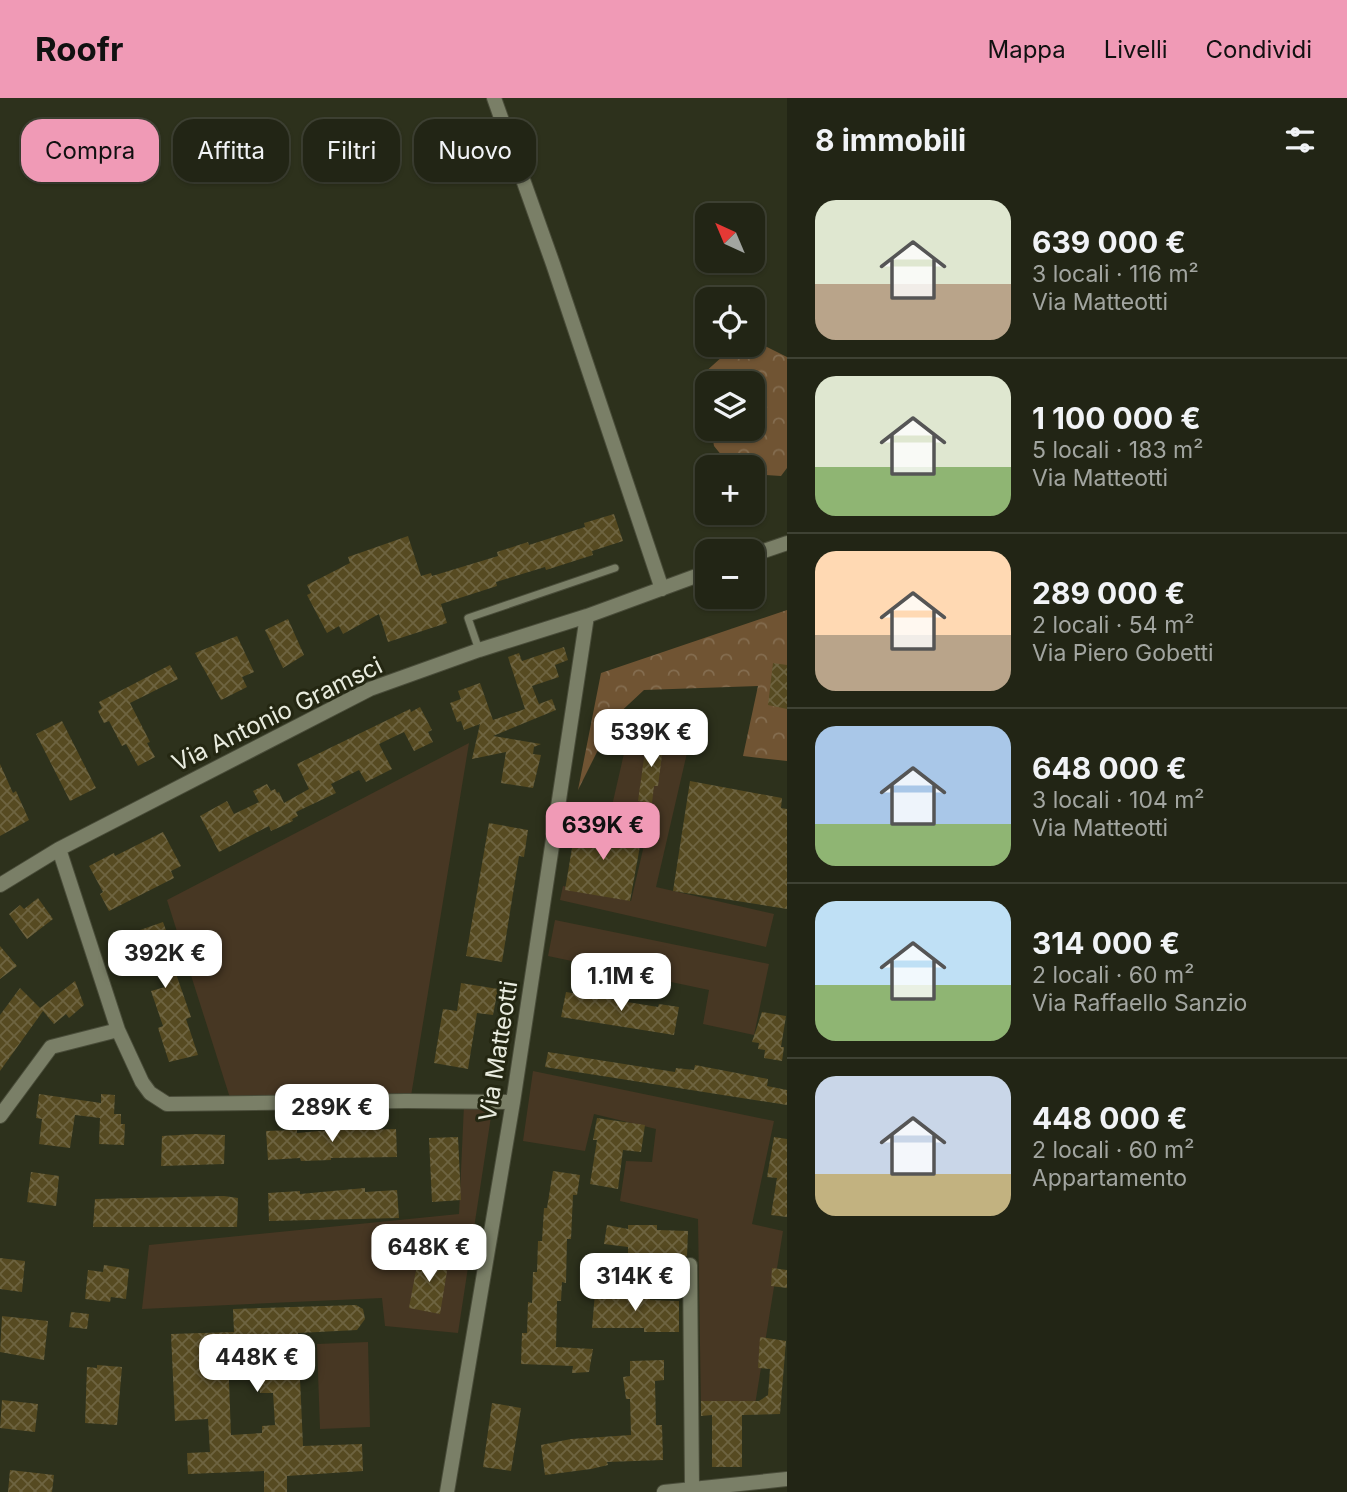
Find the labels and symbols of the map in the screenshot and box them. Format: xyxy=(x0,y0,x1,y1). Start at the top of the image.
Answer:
north arrow xyxy=(695,203,765,273)
street label: Via Antonio Gramsci xyxy=(167,651,387,777)
pin: 539K € xyxy=(594,710,708,769)
pin: 639K € xyxy=(546,802,660,862)
pin: 392K € xyxy=(108,930,222,990)
pin: 1.1M € xyxy=(564,954,678,1013)
street label: Via Matteotti xyxy=(473,979,523,1123)
pin: 289K € xyxy=(275,1084,389,1144)
pin: 648K € xyxy=(372,1224,486,1284)
pin: 314K € xyxy=(578,1254,692,1313)
pin: 448K € xyxy=(200,1334,314,1394)

